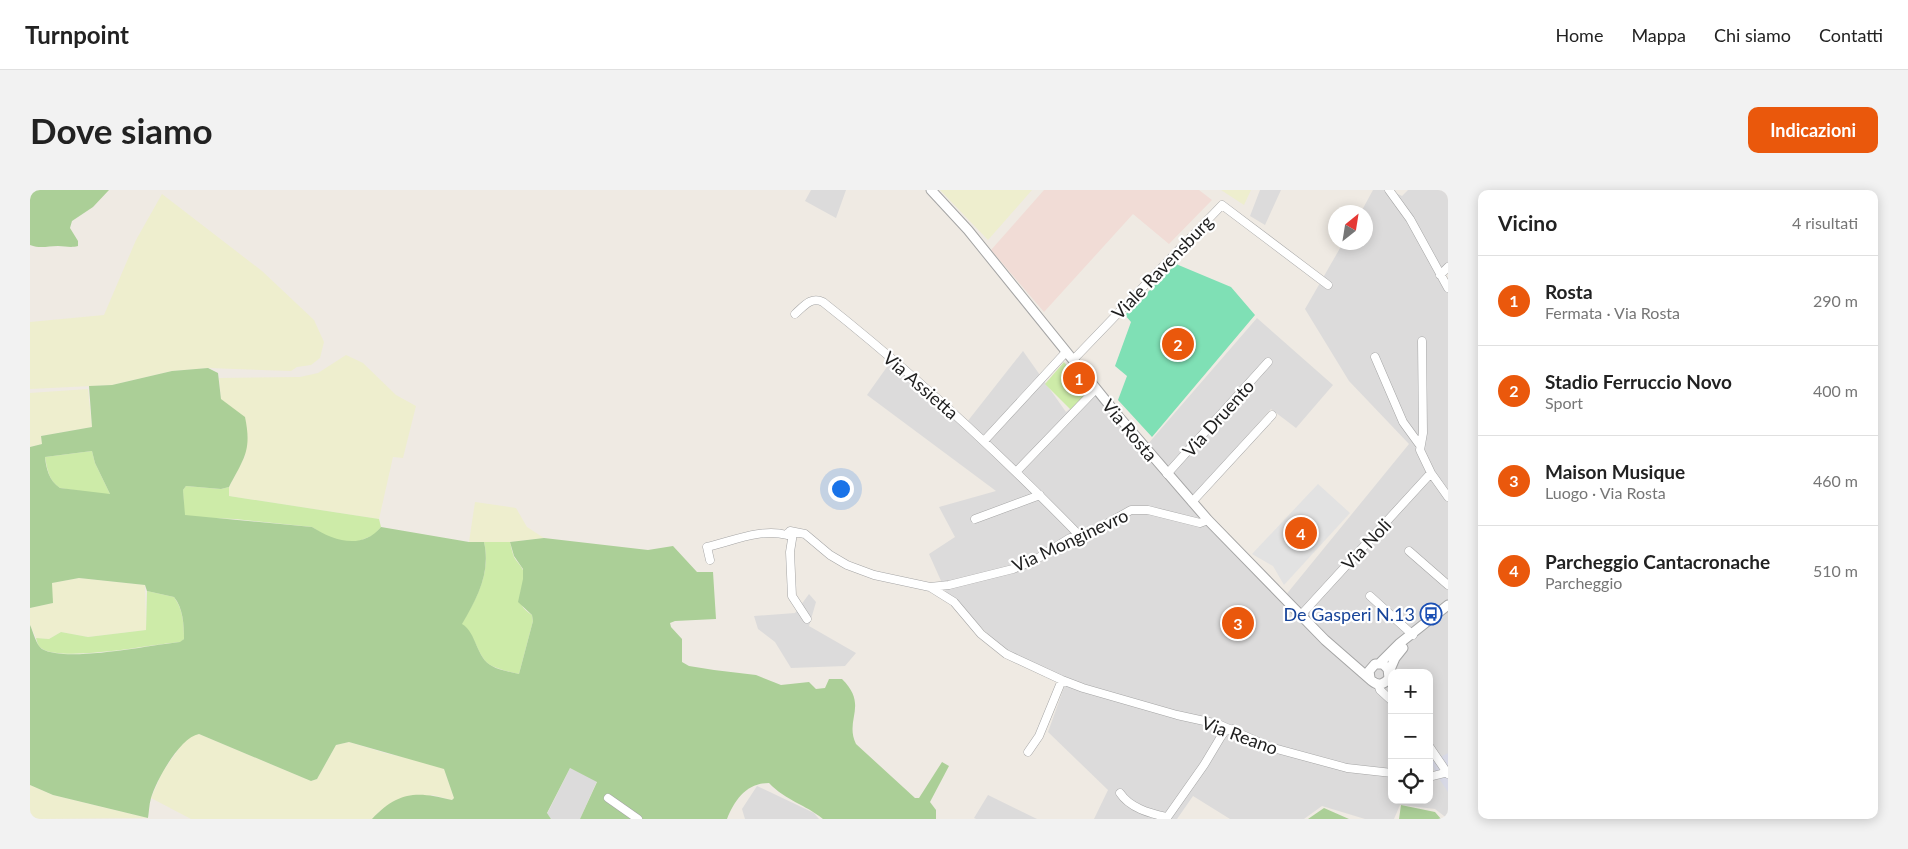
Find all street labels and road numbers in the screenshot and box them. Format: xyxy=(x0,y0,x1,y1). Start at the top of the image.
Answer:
street label: Viale Ravensburg xyxy=(1107,210,1217,324)
street label: Via Assietta xyxy=(879,346,963,424)
street label: Via Druento xyxy=(1178,375,1258,461)
street label: Via Rosta xyxy=(1098,395,1162,465)
street label: Via Monginevro xyxy=(1009,504,1131,576)
street label: Via Noli xyxy=(1337,514,1395,574)
street label: Via Reano xyxy=(1199,711,1281,759)

